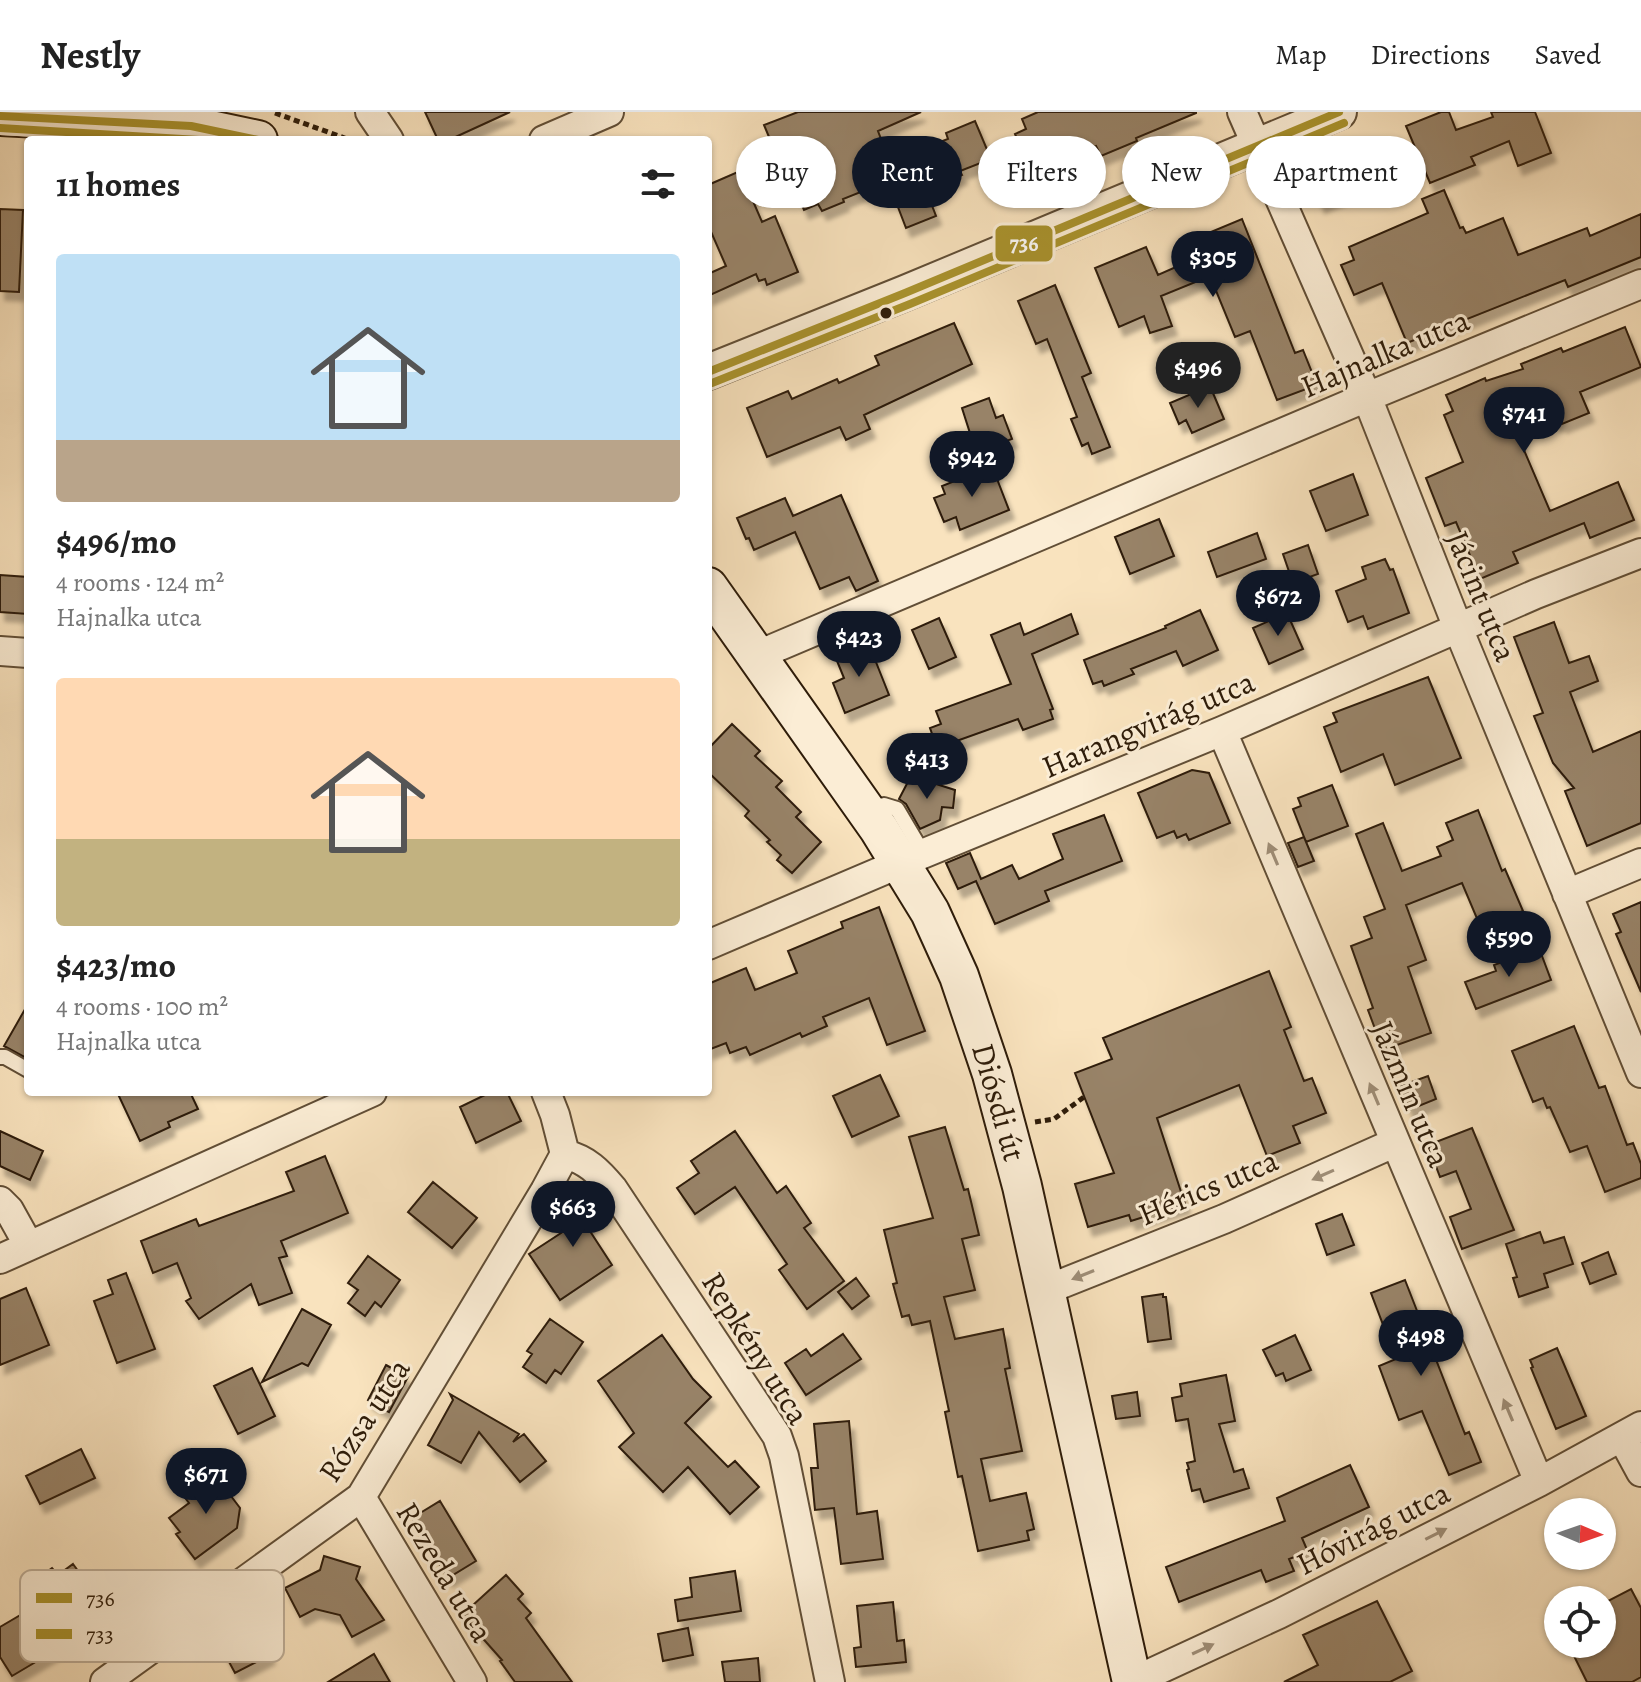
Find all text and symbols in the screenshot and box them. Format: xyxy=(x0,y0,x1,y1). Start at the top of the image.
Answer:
text: Nestly xyxy=(40,29,140,81)
text: Map xyxy=(1275,36,1326,74)
text: Directions xyxy=(1370,36,1491,74)
text: Saved xyxy=(1535,36,1601,74)
chip: Buy xyxy=(736,136,836,208)
chip: Rent xyxy=(852,136,962,208)
chip: Filters xyxy=(978,136,1106,208)
chip: New xyxy=(1122,136,1230,208)
chip: Apartment xyxy=(1246,136,1426,208)
text: 11 homes xyxy=(56,161,180,208)
icon: filters xyxy=(636,162,680,206)
line badge: 736 xyxy=(994,224,1054,263)
text: 736 xyxy=(1009,229,1039,259)
pin: $305 xyxy=(1166,231,1260,299)
text: $305 xyxy=(1189,239,1237,274)
street label: Hajnalka utca xyxy=(1294,298,1476,408)
unlabelled marker xyxy=(878,305,894,321)
icon: home xyxy=(296,306,440,450)
pin: $496 xyxy=(1151,342,1245,410)
text: $496 xyxy=(1174,350,1222,385)
pin: $741 xyxy=(1477,387,1571,455)
text: $741 xyxy=(1502,395,1546,430)
pin: $942 xyxy=(925,431,1019,499)
text: $942 xyxy=(948,439,996,474)
text: $496/mo xyxy=(56,518,177,565)
street label: Jácint utca xyxy=(1436,524,1528,668)
text: 4 rooms · 124 m² xyxy=(56,565,224,600)
pin: $672 xyxy=(1231,570,1325,638)
text: $672 xyxy=(1254,578,1302,613)
text: Hajnalka utca xyxy=(56,600,202,635)
pin: $423 xyxy=(812,611,906,679)
text: $423 xyxy=(835,619,883,654)
street label: Harangvirág utca xyxy=(1035,659,1261,789)
icon: home xyxy=(296,730,440,874)
pin: $413 xyxy=(880,733,974,801)
text: $413 xyxy=(905,741,949,776)
one-way arrow xyxy=(1267,842,1280,866)
pin: $590 xyxy=(1462,911,1556,979)
text: $590 xyxy=(1485,919,1533,954)
text: $423/mo xyxy=(56,942,176,989)
text: 4 rooms · 100 m² xyxy=(56,989,228,1024)
street label: Jázmin utca xyxy=(1361,1014,1462,1174)
text: Hajnalka utca xyxy=(56,1024,202,1059)
street label: Diósdi út xyxy=(961,1038,1037,1166)
one-way arrow xyxy=(1367,1082,1380,1105)
street label: Hérics utca xyxy=(1131,1138,1285,1236)
one-way arrow xyxy=(1312,1168,1335,1182)
pin: $663 xyxy=(526,1181,620,1249)
text: $663 xyxy=(549,1189,597,1224)
street label: Repkény utca xyxy=(692,1263,821,1433)
one-way arrow xyxy=(1071,1269,1095,1282)
pin: $498 xyxy=(1374,1310,1468,1378)
text: $498 xyxy=(1397,1318,1445,1353)
street label: Rózsa utca xyxy=(308,1349,420,1490)
one-way arrow xyxy=(1502,1398,1515,1422)
pin: $671 xyxy=(159,1448,253,1516)
text: $671 xyxy=(184,1456,228,1491)
street label: Hóvirág utca xyxy=(1288,1470,1458,1586)
street label: Rezeda utca xyxy=(386,1494,504,1650)
north arrow xyxy=(1544,1498,1616,1570)
map controls xyxy=(1544,1498,1616,1658)
one-way arrow xyxy=(1424,1528,1447,1541)
legend xyxy=(20,1570,284,1662)
text: 736 xyxy=(86,1584,115,1614)
button: locate xyxy=(1544,1586,1616,1658)
text: 733 xyxy=(86,1620,114,1650)
one-way arrow xyxy=(1191,1642,1214,1656)

